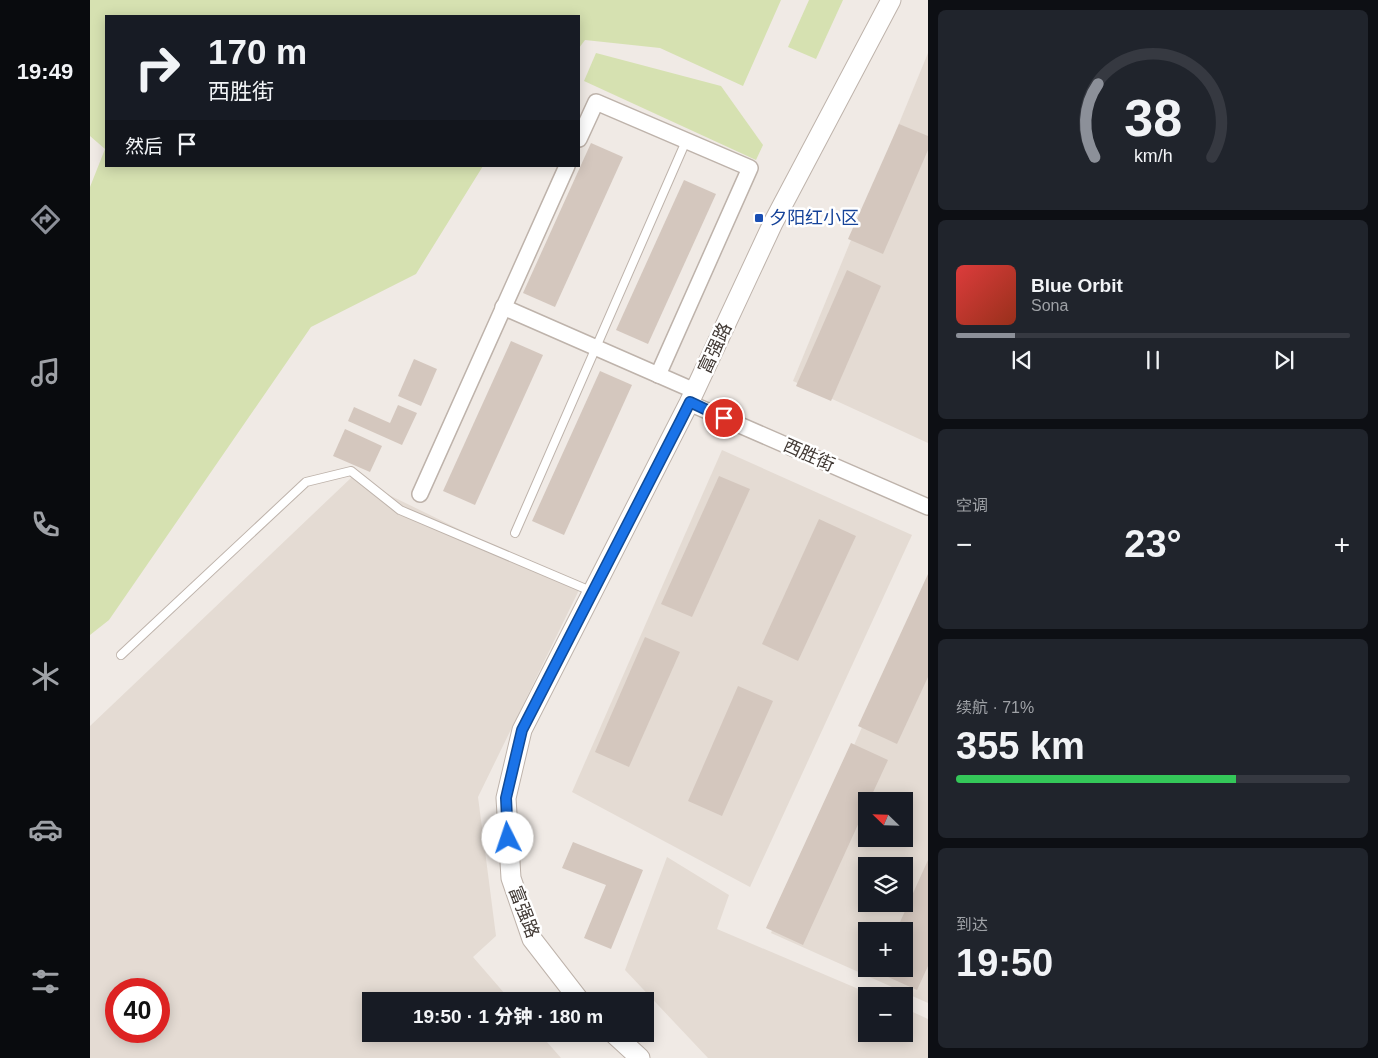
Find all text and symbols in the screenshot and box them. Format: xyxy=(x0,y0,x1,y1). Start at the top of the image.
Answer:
text: 170 m xyxy=(208,32,307,71)
icon: right xyxy=(125,35,190,100)
text: 19:49 xyxy=(17,59,73,84)
text: 西胜街 xyxy=(208,79,274,104)
text: 38 xyxy=(1124,89,1182,147)
icon: arrive xyxy=(173,130,201,158)
text: 然后 xyxy=(125,136,163,157)
text: km/h xyxy=(1134,146,1172,166)
icon: directions xyxy=(28,202,63,237)
place label: 夕阳红小区 xyxy=(769,208,859,228)
marker: 夕阳红小区 xyxy=(753,212,765,224)
text: Blue Orbit xyxy=(1031,275,1123,296)
text: Sona xyxy=(1031,297,1068,314)
street label: 富强路 xyxy=(695,319,735,377)
icon: previous xyxy=(1008,346,1036,374)
icon: pause xyxy=(1139,346,1167,374)
icon: next xyxy=(1270,346,1298,374)
icon: music xyxy=(28,355,63,390)
pin xyxy=(703,397,745,439)
icon: arrive xyxy=(710,404,738,432)
street label: 西胜街 xyxy=(780,435,838,475)
text: 空调 xyxy=(956,497,988,514)
icon: phone xyxy=(28,507,63,542)
text: 23° xyxy=(1124,523,1182,565)
text: − xyxy=(956,529,972,560)
text: + xyxy=(1334,529,1350,560)
icon: climate xyxy=(28,659,63,694)
text: 续航 · 71% xyxy=(956,699,1034,716)
text: 355 km xyxy=(956,725,1085,767)
north arrow xyxy=(858,792,912,848)
map controls xyxy=(858,792,913,1042)
position arrow xyxy=(481,811,533,863)
icon: car xyxy=(28,812,63,847)
button: layers xyxy=(858,857,913,912)
street label: 富强路 xyxy=(505,883,543,941)
text: 到达 xyxy=(956,916,988,933)
button: + xyxy=(858,922,913,977)
text: 19:50 xyxy=(956,942,1053,984)
icon: filters xyxy=(28,964,63,999)
speed limit sign: 40 xyxy=(105,978,170,1043)
button: − xyxy=(858,987,913,1042)
text: 19:50 · 1 分钟 · 180 m xyxy=(413,1006,603,1027)

